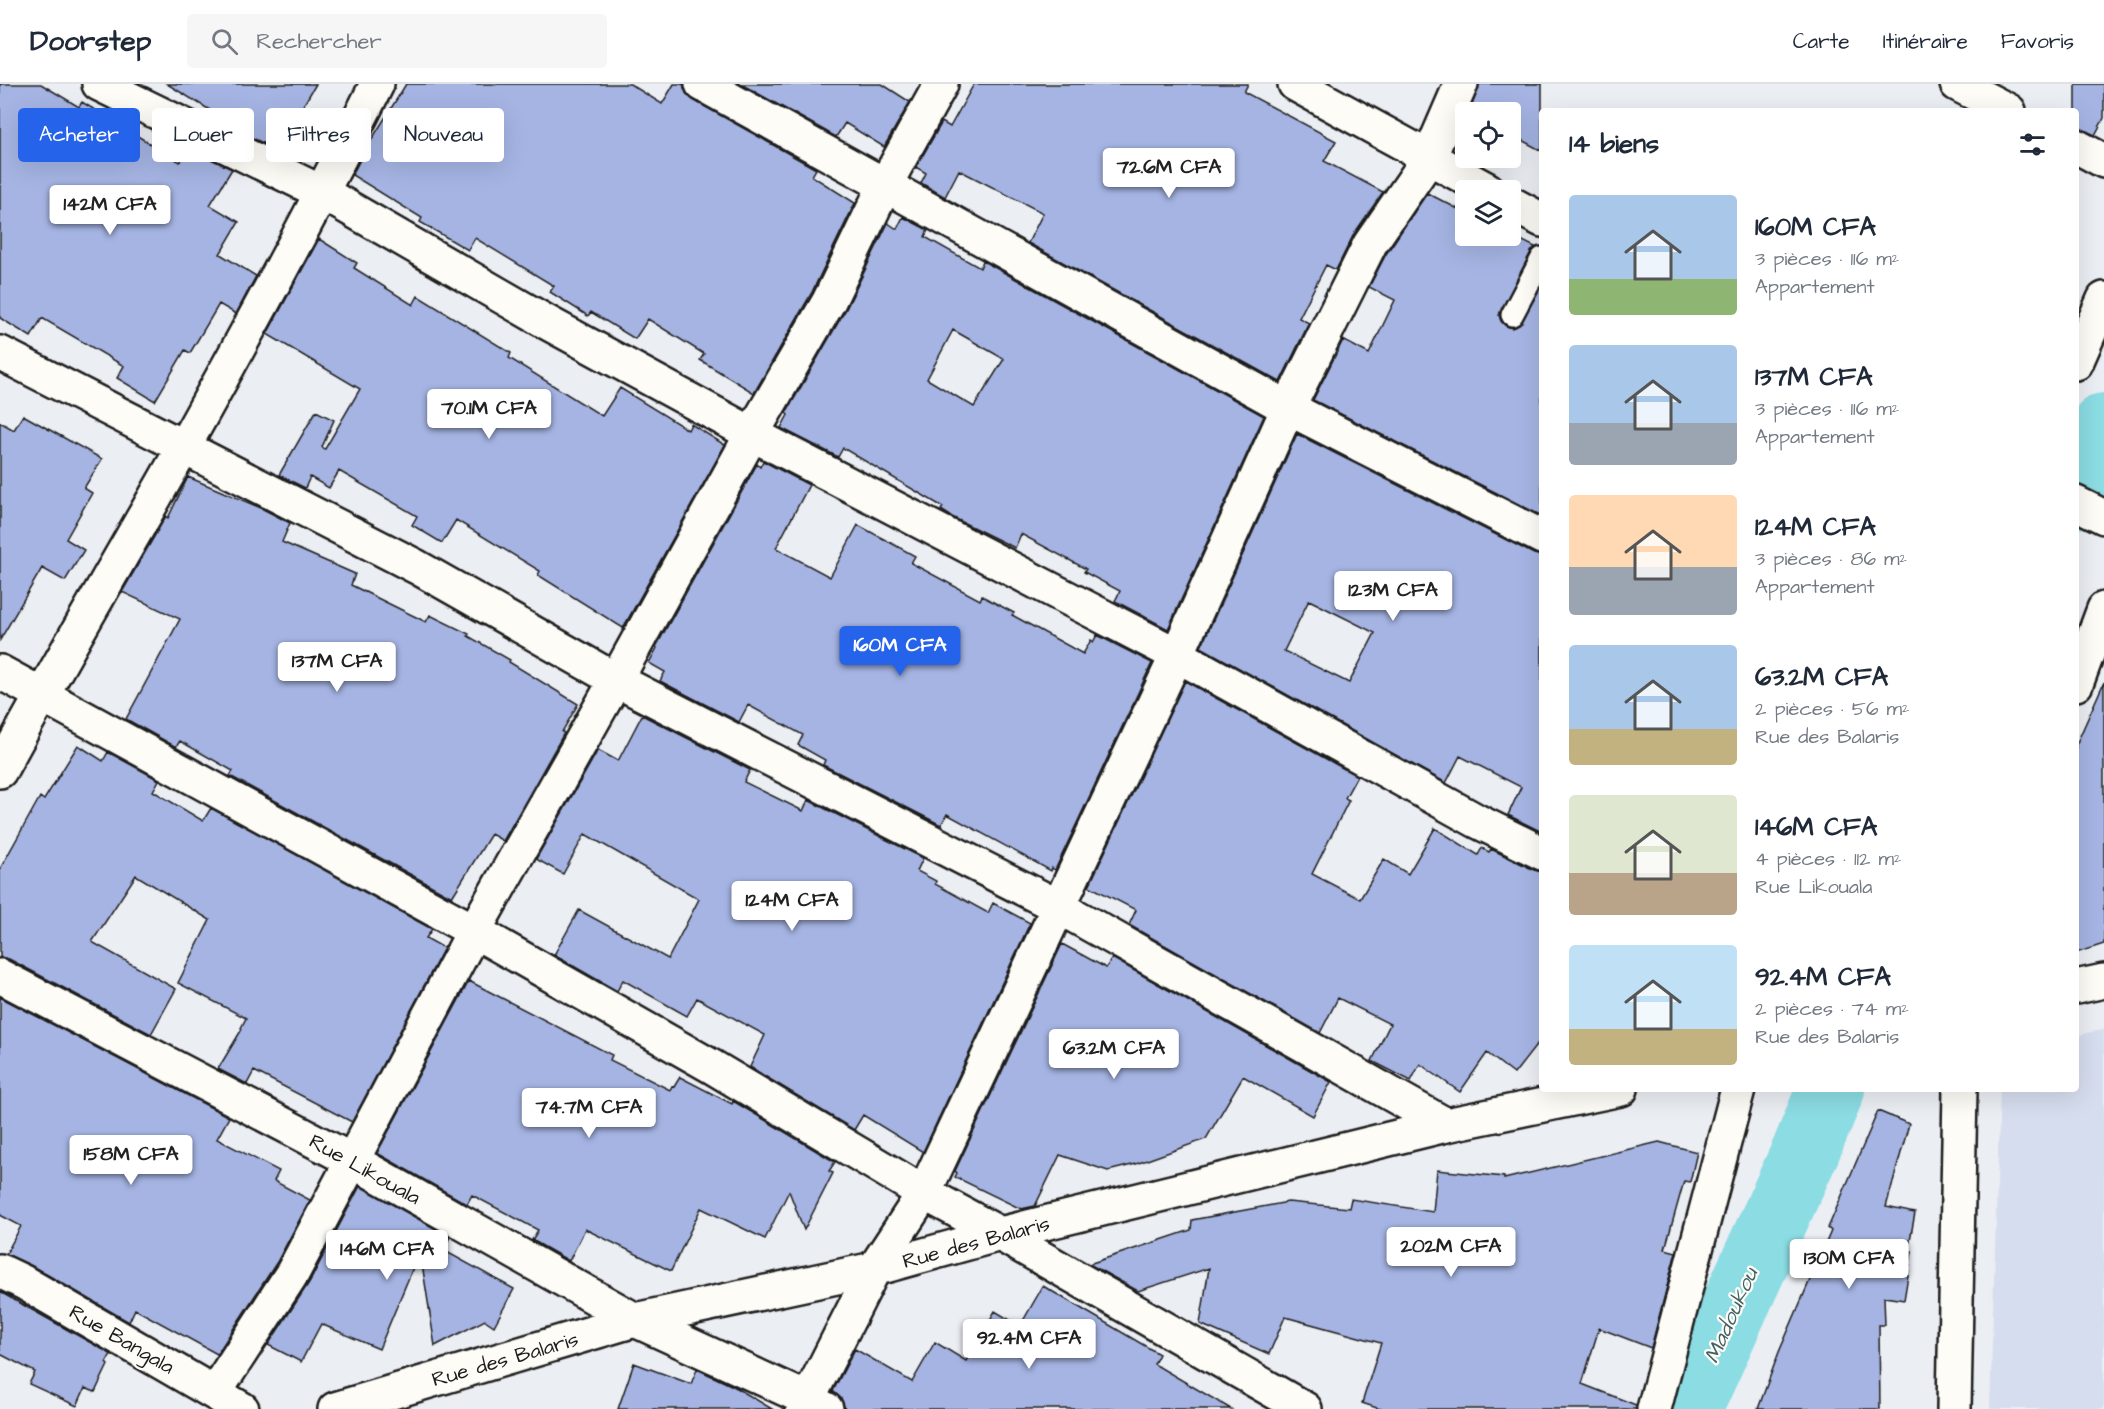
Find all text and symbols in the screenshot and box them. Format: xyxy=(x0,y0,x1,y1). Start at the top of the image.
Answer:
search box xyxy=(187,14,607,68)
text: Doorstep xyxy=(30,22,151,61)
icon: search xyxy=(208,25,241,58)
text: Rechercher xyxy=(256,26,382,57)
text: Carte xyxy=(1793,27,1850,56)
text: Itinéraire xyxy=(1883,27,1968,56)
text: Favoris xyxy=(2001,27,2074,56)
map controls xyxy=(1455,102,1521,246)
button: locate xyxy=(1455,102,1521,168)
chip: Acheter xyxy=(18,108,140,162)
chip: Louer xyxy=(152,108,254,162)
chip: Filtres xyxy=(266,108,371,162)
chip: Nouveau xyxy=(383,108,504,162)
text: 14 biens xyxy=(1569,126,1659,162)
icon: filters xyxy=(2016,128,2049,161)
pin: 72.6M CFA xyxy=(1100,148,1238,199)
text: 72.6M CFA xyxy=(1117,153,1221,181)
button: layers xyxy=(1455,180,1521,246)
pin: 142M CFA xyxy=(48,185,172,236)
text: 142M CFA xyxy=(64,190,157,218)
text: 160M CFA xyxy=(1755,209,1876,245)
icon: home xyxy=(1617,219,1689,291)
text: 3 pièces · 116 m² xyxy=(1755,245,1899,273)
text: Appartement xyxy=(1755,273,1875,301)
text: 137M CFA xyxy=(1755,359,1873,395)
icon: home xyxy=(1617,369,1689,441)
pin: 70.1M CFA xyxy=(420,389,558,440)
text: 70.1M CFA xyxy=(441,394,537,422)
text: 3 pièces · 116 m² xyxy=(1755,395,1899,423)
text: Appartement xyxy=(1755,423,1875,451)
text: 124M CFA xyxy=(1755,509,1876,545)
icon: home xyxy=(1617,519,1689,591)
text: 3 pièces · 86 m² xyxy=(1755,545,1907,573)
pin: 123M CFA xyxy=(1331,571,1455,622)
text: Appartement xyxy=(1755,573,1875,601)
text: 123M CFA xyxy=(1348,576,1438,604)
pin: 160M CFA xyxy=(838,626,962,677)
text: 160M CFA xyxy=(853,631,947,659)
pin: 137M CFA xyxy=(275,642,399,693)
text: 137M CFA xyxy=(292,647,382,675)
text: 63.2M CFA xyxy=(1755,659,1888,695)
icon: home xyxy=(1617,669,1689,741)
text: 2 pièces · 56 m² xyxy=(1755,695,1910,723)
text: Rue des Balaris xyxy=(1755,723,1899,751)
text: 146M CFA xyxy=(1755,809,1877,845)
icon: home xyxy=(1617,819,1689,891)
text: 4 pièces · 112 m² xyxy=(1755,845,1902,873)
text: Rue Likouala xyxy=(1755,873,1872,901)
pin: 124M CFA xyxy=(730,881,854,932)
text: 124M CFA xyxy=(746,886,839,914)
text: 92.4M CFA xyxy=(1755,959,1891,995)
icon: home xyxy=(1617,969,1689,1041)
text: 2 pièces · 74 m² xyxy=(1755,995,1909,1023)
text: Rue des Balaris xyxy=(1755,1023,1899,1051)
pin: 63.2M CFA xyxy=(1045,1029,1183,1080)
text: 63.2M CFA xyxy=(1063,1034,1165,1062)
pin: 74.7M CFA xyxy=(520,1088,658,1139)
text: 74.7M CFA xyxy=(536,1093,642,1121)
street label: Rue Likouala xyxy=(304,1127,426,1212)
pin: 158M CFA xyxy=(69,1135,193,1186)
text: 158M CFA xyxy=(83,1140,179,1168)
street label: Rue des Balaris xyxy=(899,1209,1053,1276)
pin: 202M CFA xyxy=(1389,1227,1513,1278)
pin: 146M CFA xyxy=(325,1230,449,1281)
text: 202M CFA xyxy=(1401,1232,1501,1260)
text: 146M CFA xyxy=(340,1235,434,1263)
pin: 130M CFA xyxy=(1787,1239,1911,1290)
text: 130M CFA xyxy=(1804,1244,1894,1272)
water label: Madoukou xyxy=(1697,1261,1767,1368)
street label: Rue Bangala xyxy=(63,1298,180,1383)
pin: 92.4M CFA xyxy=(960,1319,1098,1370)
text: 92.4M CFA xyxy=(977,1324,1081,1352)
street label: Rue des Balaris xyxy=(428,1325,582,1394)

